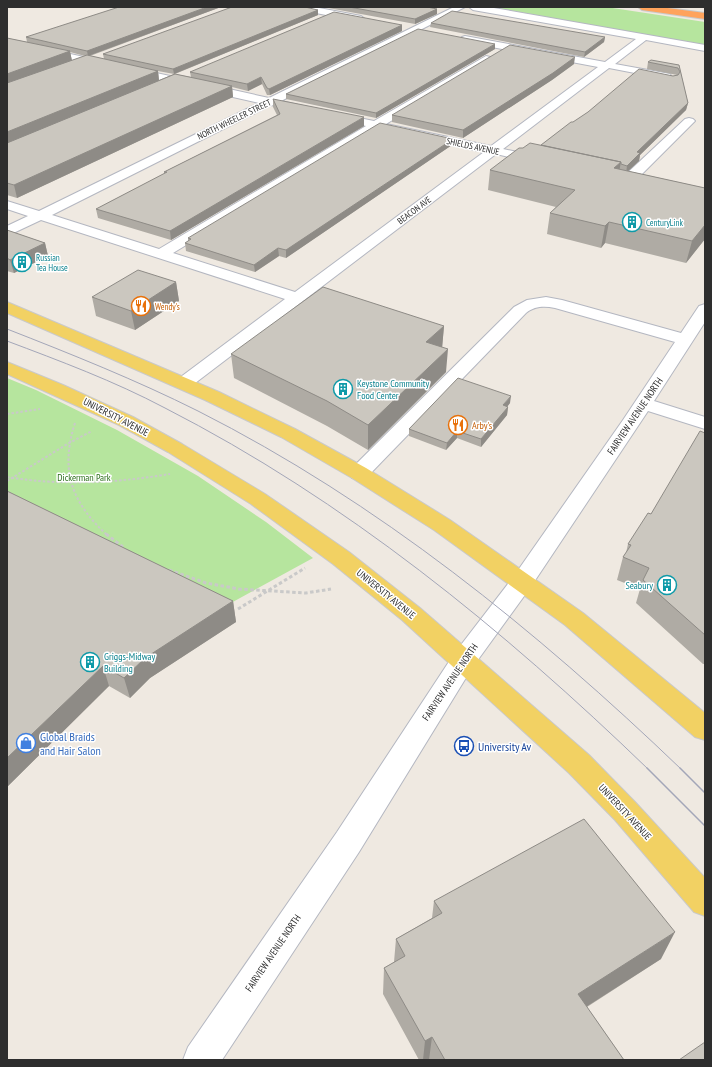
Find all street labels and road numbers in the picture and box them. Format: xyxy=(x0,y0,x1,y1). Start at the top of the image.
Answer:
street label: NORTH WHEELER STREET xyxy=(195,96,273,142)
street label: SHIELDS AVENUE xyxy=(445,135,501,157)
street label: BEACON AVE xyxy=(395,194,433,226)
street label: FAIRVIEW AVENUE NORTH xyxy=(604,375,666,457)
street label: UNIVERSITY AVENUE xyxy=(81,395,151,439)
street label: UNIVERSITY AVENUE xyxy=(354,566,418,622)
street label: FAIRVIEW AVENUE NORTH xyxy=(419,641,481,723)
street label: UNIVERSITY AVENUE xyxy=(596,781,654,843)
street label: FAIRVIEW AVENUE NORTH xyxy=(242,912,304,994)

